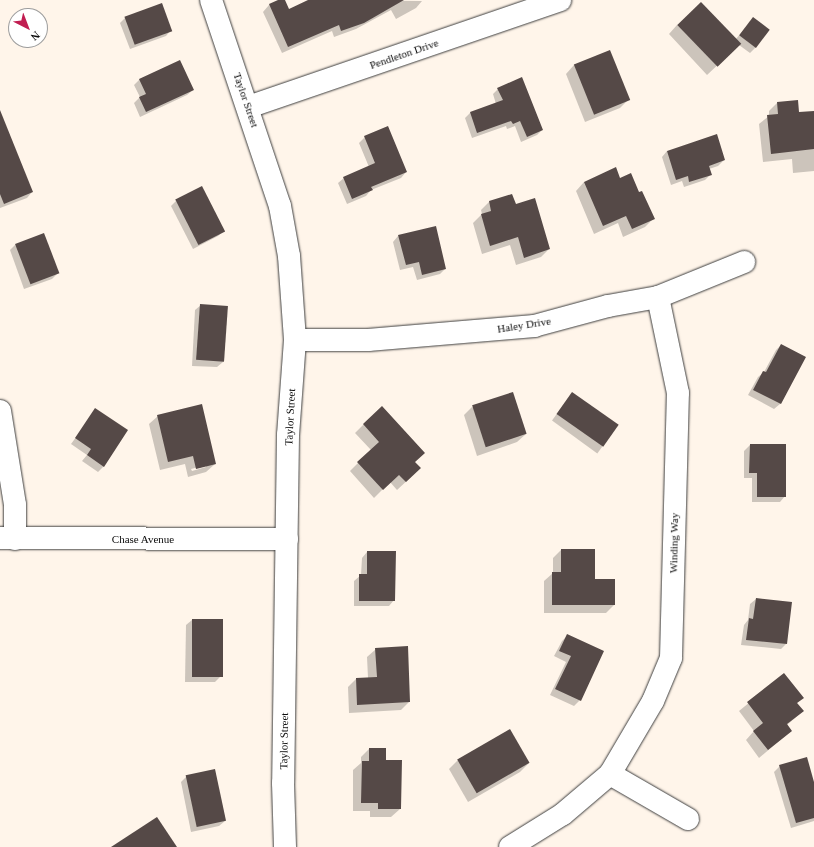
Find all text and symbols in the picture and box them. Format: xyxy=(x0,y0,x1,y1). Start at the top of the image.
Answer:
north arrow xyxy=(8,8,48,48)
text: N xyxy=(28,29,42,43)
street label: Pendleton Drive xyxy=(368,36,440,72)
street label: Taylor Street xyxy=(230,71,262,129)
street label: Haley Drive xyxy=(496,314,552,336)
street label: Taylor Street xyxy=(282,388,298,446)
street label: Winding Way xyxy=(667,513,681,573)
street label: Chase Avenue xyxy=(111,532,175,546)
street label: Taylor Street xyxy=(277,712,291,770)

